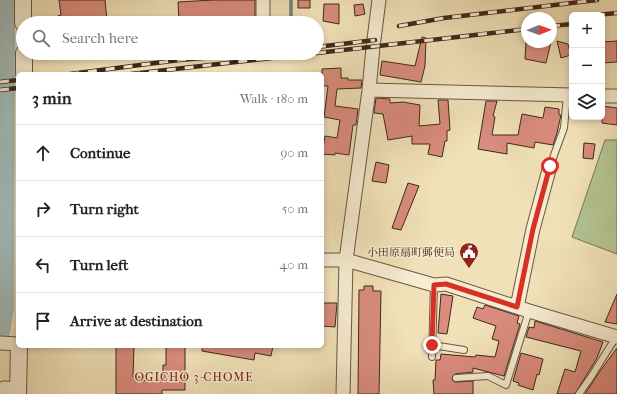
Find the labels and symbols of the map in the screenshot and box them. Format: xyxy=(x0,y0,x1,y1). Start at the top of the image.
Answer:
north arrow xyxy=(521,12,557,48)
route start xyxy=(541,157,559,175)
public building icon: 小田原扇町郵便局 xyxy=(458,241,480,269)
place label: 小田原扇町郵便局 xyxy=(367,246,455,259)
route end xyxy=(423,336,441,354)
district label: OGICHO 3-CHOME xyxy=(134,370,254,384)

